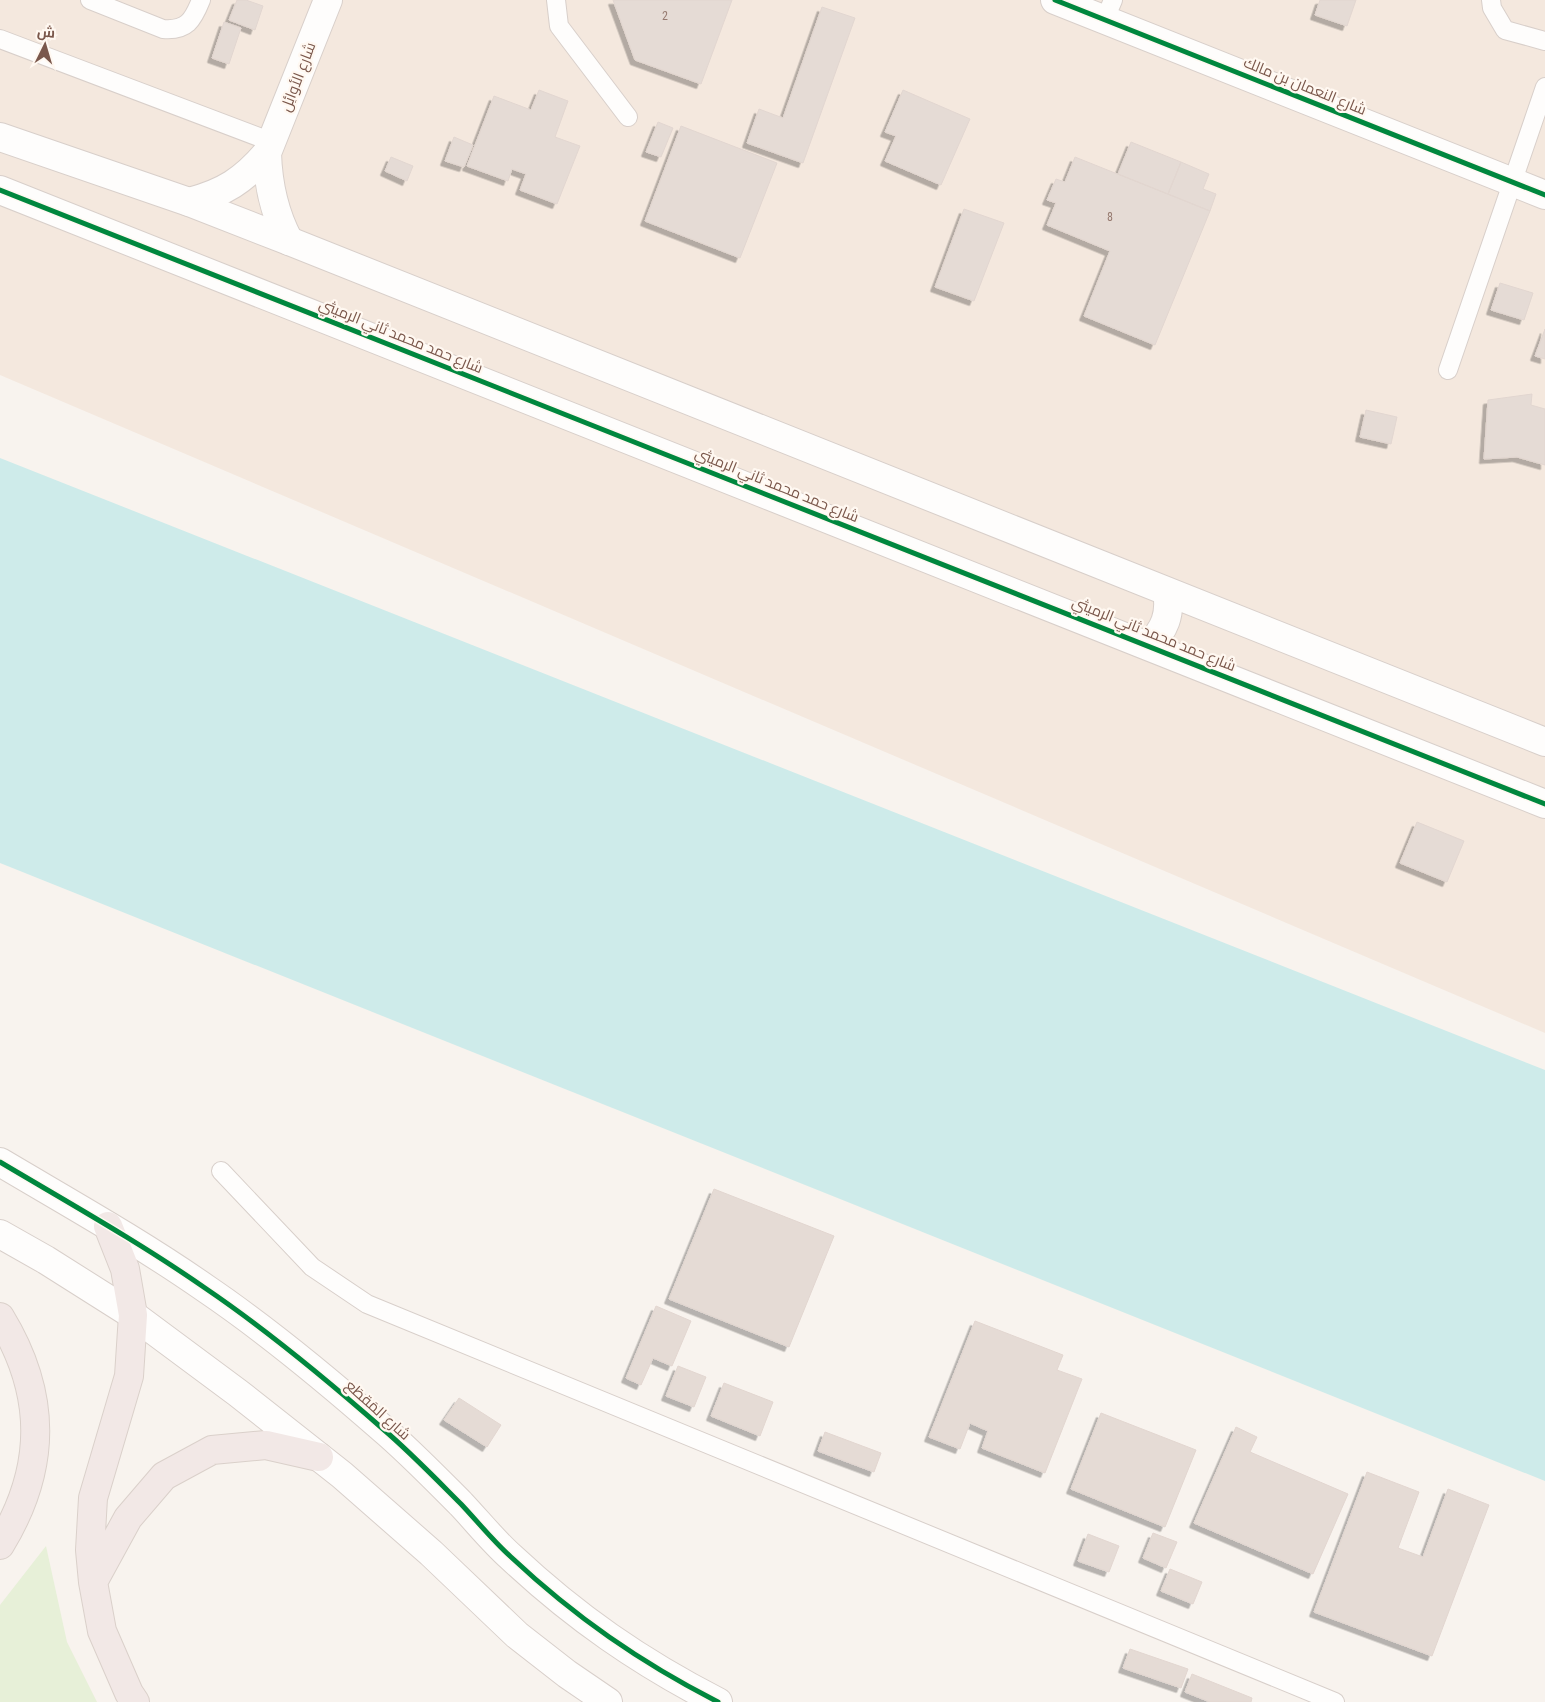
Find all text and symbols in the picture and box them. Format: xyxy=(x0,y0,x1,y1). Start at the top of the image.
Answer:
house number: 2 xyxy=(662,9,668,23)
north arrow xyxy=(20,20,70,70)
text: ش xyxy=(36,23,56,42)
street label: شارع الأوائِل xyxy=(277,40,321,115)
street label: شارع النعمان بن مالك xyxy=(1240,53,1369,121)
house number: 8 xyxy=(1107,210,1113,224)
street label: شارع حمد محمد ثاني الرميثي xyxy=(315,295,486,380)
street label: شارع حمد محمد ثاني الرميثي xyxy=(691,444,862,529)
street label: شارع حمد محمد ثاني الرميثي xyxy=(1068,593,1239,678)
street label: شارع المَقطَع xyxy=(341,1376,414,1445)

